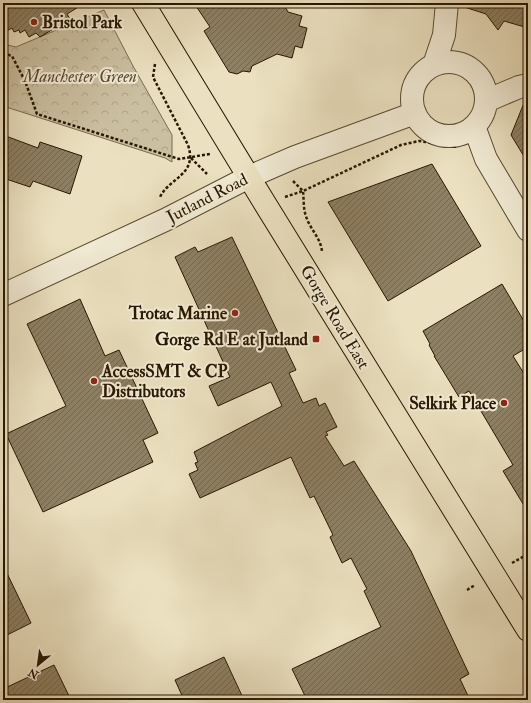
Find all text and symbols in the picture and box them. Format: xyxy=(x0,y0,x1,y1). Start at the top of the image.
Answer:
place label: Bristol Park xyxy=(42,12,123,33)
marker: Bristol Park xyxy=(29,17,39,27)
park label: Manchester Green xyxy=(22,66,137,87)
street label: Jutland Road xyxy=(162,168,252,229)
street label: Gorge Road East xyxy=(296,261,375,373)
place label: Trotac Marine xyxy=(128,303,228,324)
marker: Trotac Marine xyxy=(230,308,240,318)
place label: Gorge Rd E at Jutland xyxy=(155,329,309,351)
marker: Gorge Rd E at Jutland xyxy=(311,334,321,344)
place label: AccessSMT & CP Distributors xyxy=(101,361,228,402)
marker: AccessSMT & CP Distributors xyxy=(89,376,99,386)
place label: Selkirk Place xyxy=(409,393,497,414)
marker: Selkirk Place xyxy=(499,398,509,408)
north arrow xyxy=(18,645,58,685)
text: N xyxy=(25,665,42,682)

